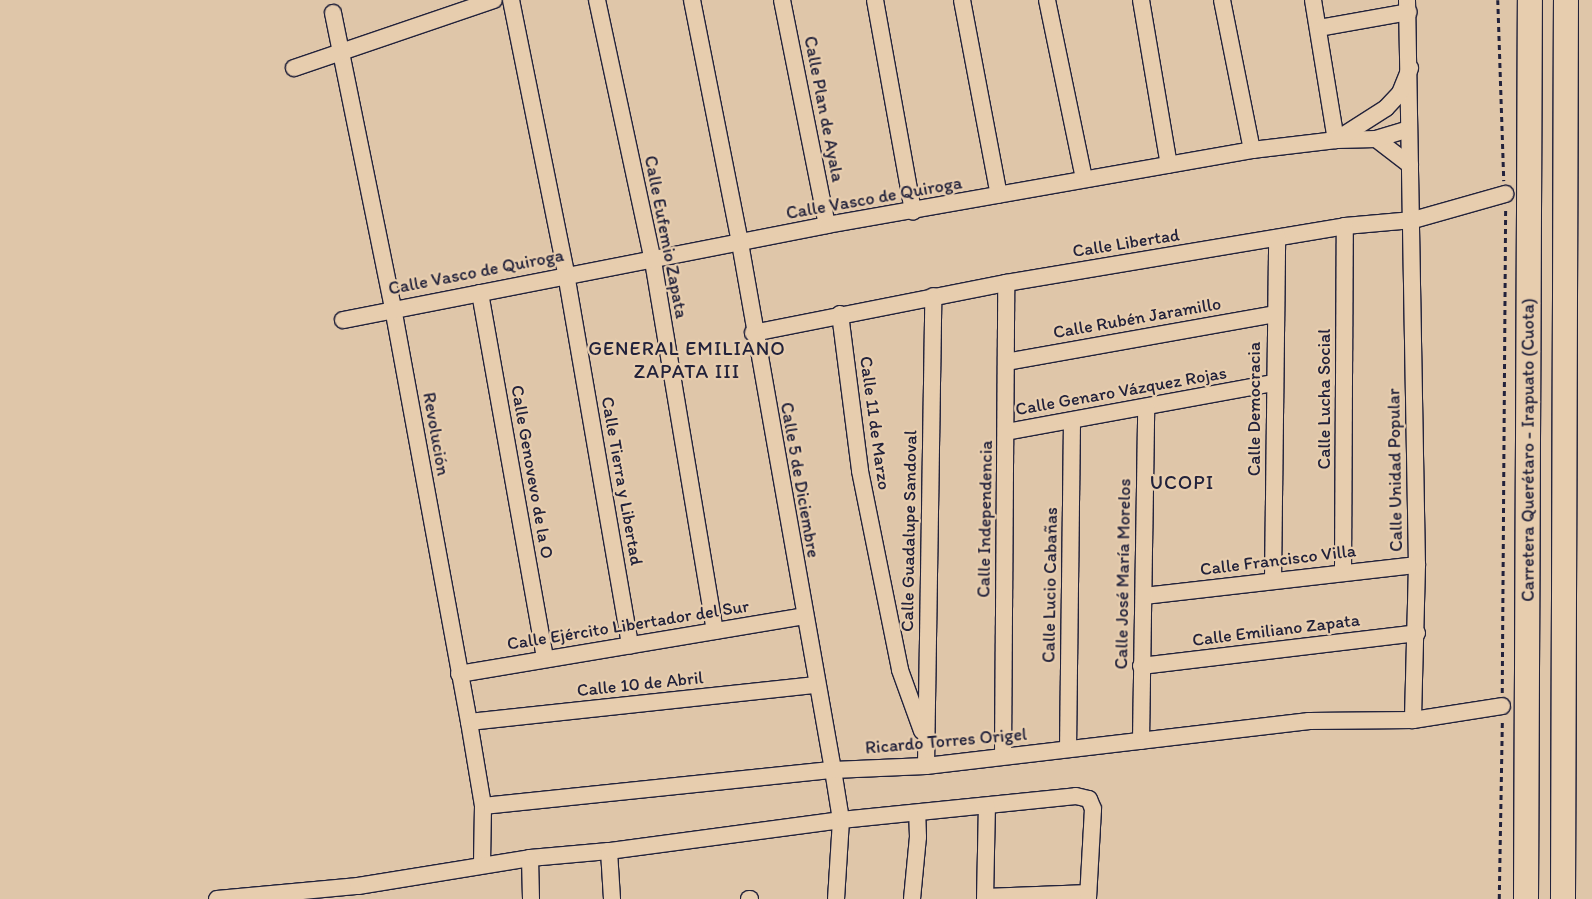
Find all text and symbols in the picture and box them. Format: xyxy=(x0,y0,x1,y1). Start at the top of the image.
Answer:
street label: Calle Plan de Ayala xyxy=(799,35,849,183)
street label: Calle Eufemio Zapata xyxy=(640,154,692,320)
street label: Calle Vasco de Quiroga xyxy=(785,172,963,224)
street label: Calle Libertad xyxy=(1071,224,1181,262)
street label: Calle Vasco de Quiroga xyxy=(387,244,565,300)
street label: Calle Rubén Jaramillo xyxy=(1052,293,1222,343)
street label: Carretera Querétaro - Irapuato (Cuota) xyxy=(1517,298,1539,602)
street label: Calle Lucha Social xyxy=(1313,329,1335,469)
district label: GENERAL EMILIANO ZAPATA III xyxy=(587,337,787,384)
street label: Calle Democracia xyxy=(1243,341,1265,477)
street label: Calle 11 de Marzo xyxy=(855,355,895,491)
street label: Calle Genaro Vázquez Rojas xyxy=(1014,362,1228,420)
street label: Calle Genovevo de la O xyxy=(506,383,558,561)
street label: Calle Unidad Popular xyxy=(1383,388,1407,552)
street label: Revolución xyxy=(418,391,454,477)
street label: Calle Tierra y Libertad xyxy=(596,395,648,567)
street label: Calle 5 de Diciembre xyxy=(776,401,824,559)
street label: Calle Guadalupe Sandoval xyxy=(896,430,922,632)
street label: Calle Independencia xyxy=(973,440,997,598)
district label: UCOPI xyxy=(1149,470,1215,494)
street label: Calle José María Morelos xyxy=(1111,478,1135,670)
street label: Calle Lucio Cabañas xyxy=(1038,507,1062,663)
street label: Calle Francisco Villa xyxy=(1199,540,1357,580)
street label: Calle Ejército Libertador del Sur xyxy=(505,595,751,655)
street label: Calle Emiliano Zapata xyxy=(1190,609,1362,651)
street label: Calle 10 de Abril xyxy=(576,667,704,701)
street label: Ricardo Torres Origel xyxy=(864,723,1028,759)

